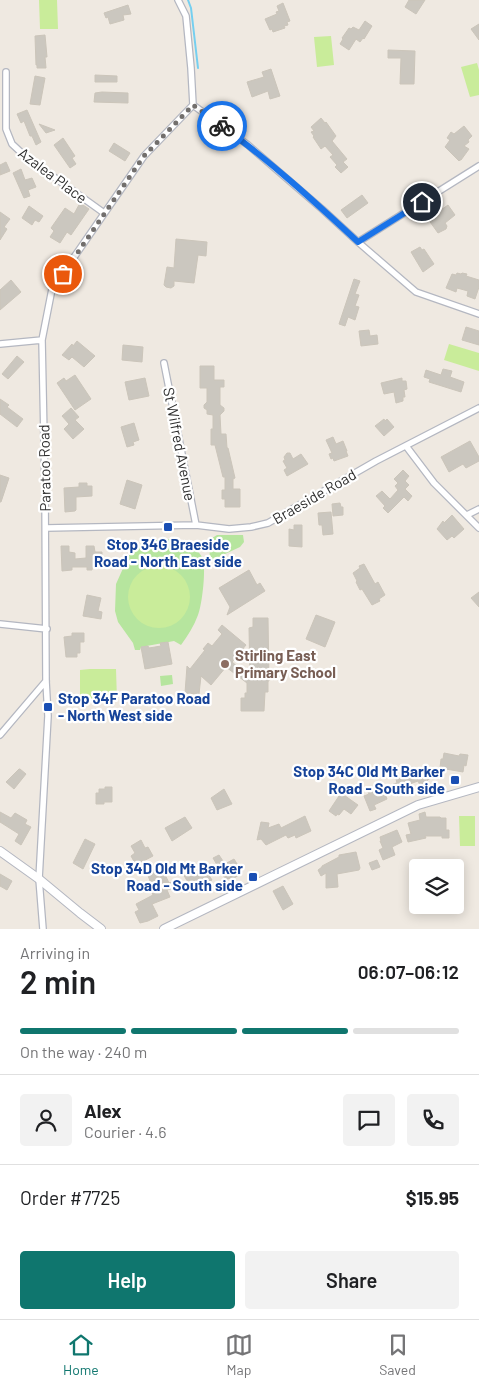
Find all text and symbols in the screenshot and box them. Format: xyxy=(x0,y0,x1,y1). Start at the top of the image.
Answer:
courier xyxy=(197,101,247,151)
icon: bike xyxy=(208,112,236,140)
street label: Azalea Place xyxy=(15,143,91,207)
pin xyxy=(401,181,443,223)
icon: home xyxy=(408,188,436,216)
pin xyxy=(42,253,84,295)
icon: bag xyxy=(49,260,77,288)
street label: St Wilfred Avenue xyxy=(160,386,200,502)
street label: Paratoo Road xyxy=(34,424,54,512)
street label: Braeside Road xyxy=(269,465,359,527)
marker: Stop 34G Braeside Road - North East side xyxy=(162,521,174,533)
place label: Stop 34G Braeside Road - North East side xyxy=(94,535,242,570)
place label: Stirling East Primary School xyxy=(235,646,336,681)
marker: Stirling East Primary School xyxy=(219,658,231,670)
place label: Stop 34F Paratoo Road - North West side xyxy=(58,689,210,724)
marker: Stop 34F Paratoo Road - North West side xyxy=(42,701,54,713)
place label: Stop 34C Old Mt Barker Road - South side xyxy=(293,762,445,797)
marker: Stop 34C Old Mt Barker Road - South side xyxy=(449,774,461,786)
place label: Stop 34D Old Mt Barker Road - South side xyxy=(91,859,243,894)
map controls xyxy=(409,859,464,914)
button: layers xyxy=(409,859,464,914)
marker: Stop 34D Old Mt Barker Road - South side xyxy=(247,871,259,883)
text: Arriving in xyxy=(20,943,90,962)
text: 06:07–06:12 xyxy=(358,960,459,983)
text: 2 min xyxy=(20,962,96,1000)
text: On the way · 240 m xyxy=(20,1042,147,1061)
button: person xyxy=(20,1094,72,1146)
button: chat xyxy=(343,1094,395,1146)
button: phone xyxy=(407,1094,459,1146)
text: Alex xyxy=(84,1099,122,1122)
text: Courier · 4.6 xyxy=(84,1122,167,1141)
text: Order #7725 xyxy=(20,1186,120,1209)
text: $15.95 xyxy=(406,1186,459,1209)
button: Help xyxy=(20,1251,235,1309)
button: Share xyxy=(245,1251,459,1309)
tab: Home xyxy=(63,1331,99,1378)
tab: Map xyxy=(225,1331,253,1378)
tab: Saved xyxy=(379,1331,416,1378)

